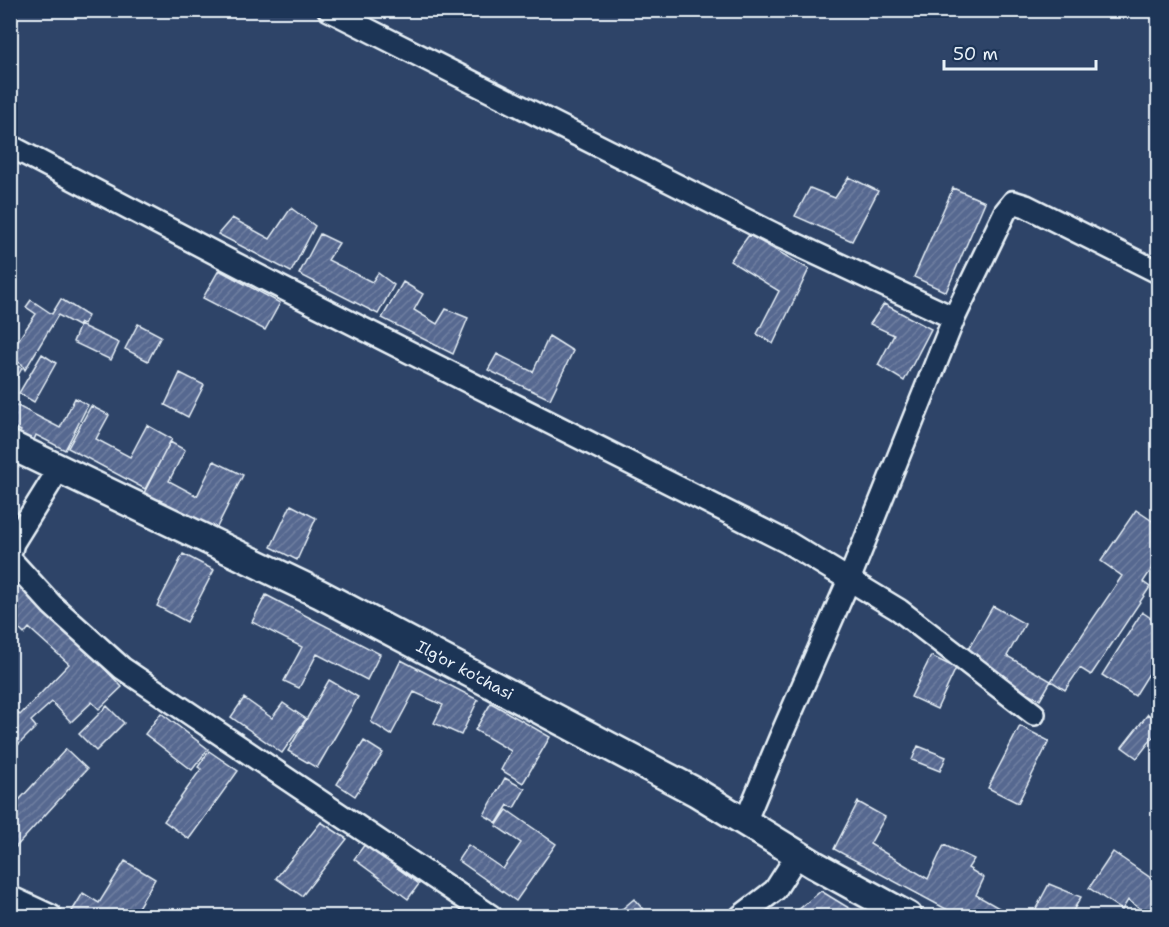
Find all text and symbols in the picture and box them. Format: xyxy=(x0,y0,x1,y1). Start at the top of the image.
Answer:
scale bar xyxy=(944,33,1096,71)
text: 50 m xyxy=(953,42,998,66)
street label: Ilg'or ko'chasi xyxy=(413,636,517,704)

